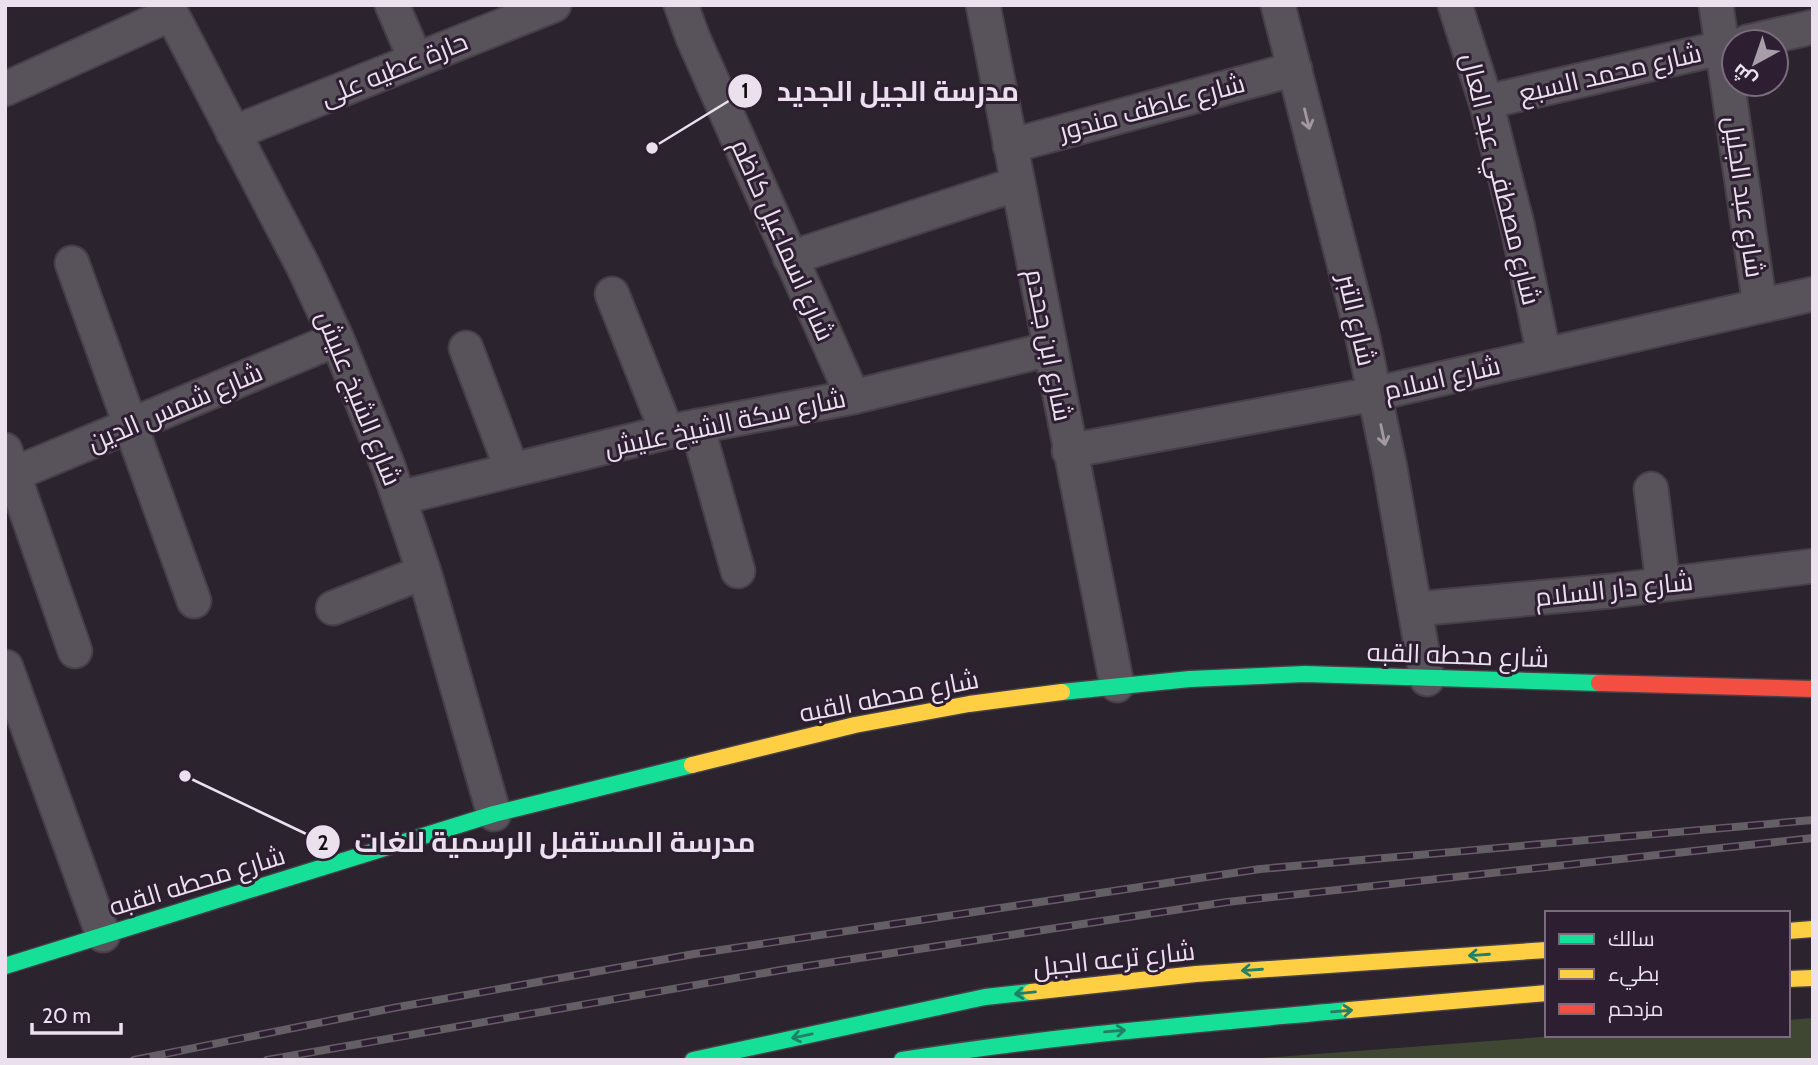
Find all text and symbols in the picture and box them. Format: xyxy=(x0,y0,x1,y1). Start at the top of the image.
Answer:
street label: حارة عطيه على xyxy=(316,25,472,113)
north arrow xyxy=(1720,28,1790,98)
street label: شارع محمد السبع xyxy=(1516,36,1705,111)
street label: شارع مصطفي عبد العال xyxy=(1449,50,1548,309)
text: ش xyxy=(1728,59,1761,92)
callout: مدرسة الجيل الجديد xyxy=(728,67,1033,116)
street label: شارع عاطف مندور xyxy=(1054,67,1249,149)
text: مدرسة الجيل الجديد xyxy=(777,74,1019,108)
text: 1 xyxy=(741,78,749,103)
one-way arrow xyxy=(1301,107,1314,130)
street label: شارع عبد الجليل xyxy=(1716,114,1771,280)
street label: شارع اسماعيل كاظم xyxy=(722,134,842,347)
street label: شارع ابن جحدم xyxy=(1017,266,1079,424)
street label: شارع التبر xyxy=(1329,269,1383,369)
street label: شارع الشيخ عليش xyxy=(308,306,409,491)
street label: شارع اسلام xyxy=(1381,349,1504,409)
street label: شارع شمس الدين xyxy=(83,356,268,459)
street label: شارع سكة الشيخ عليش xyxy=(602,382,849,465)
one-way arrow xyxy=(1377,423,1391,446)
street label: شارع دار السلام xyxy=(1533,565,1695,615)
street label: شارع محطه القبه xyxy=(1366,636,1550,675)
street label: شارع محطه القبه xyxy=(796,663,982,730)
callout: مدرسة المستقبل الرسمية للغات xyxy=(305,818,769,867)
text: مدرسة المستقبل الرسمية للغات xyxy=(355,825,755,859)
text: 2 xyxy=(317,830,329,855)
street label: شارع محطه القبه xyxy=(105,839,289,924)
legend xyxy=(1545,911,1790,1037)
text: سالك xyxy=(1608,926,1655,951)
street label: شارع ترعه الجبل xyxy=(1031,935,1197,984)
one-way arrow xyxy=(1468,949,1490,962)
text: بطيء xyxy=(1608,961,1659,990)
one-way arrow xyxy=(1240,964,1263,977)
one-way arrow xyxy=(1015,987,1037,1000)
scale bar xyxy=(32,992,121,1036)
text: مزدحم xyxy=(1608,996,1663,1023)
text: 20 m xyxy=(42,1003,91,1028)
one-way arrow xyxy=(1330,1004,1353,1017)
one-way arrow xyxy=(1104,1024,1126,1037)
one-way arrow xyxy=(791,1030,814,1043)

